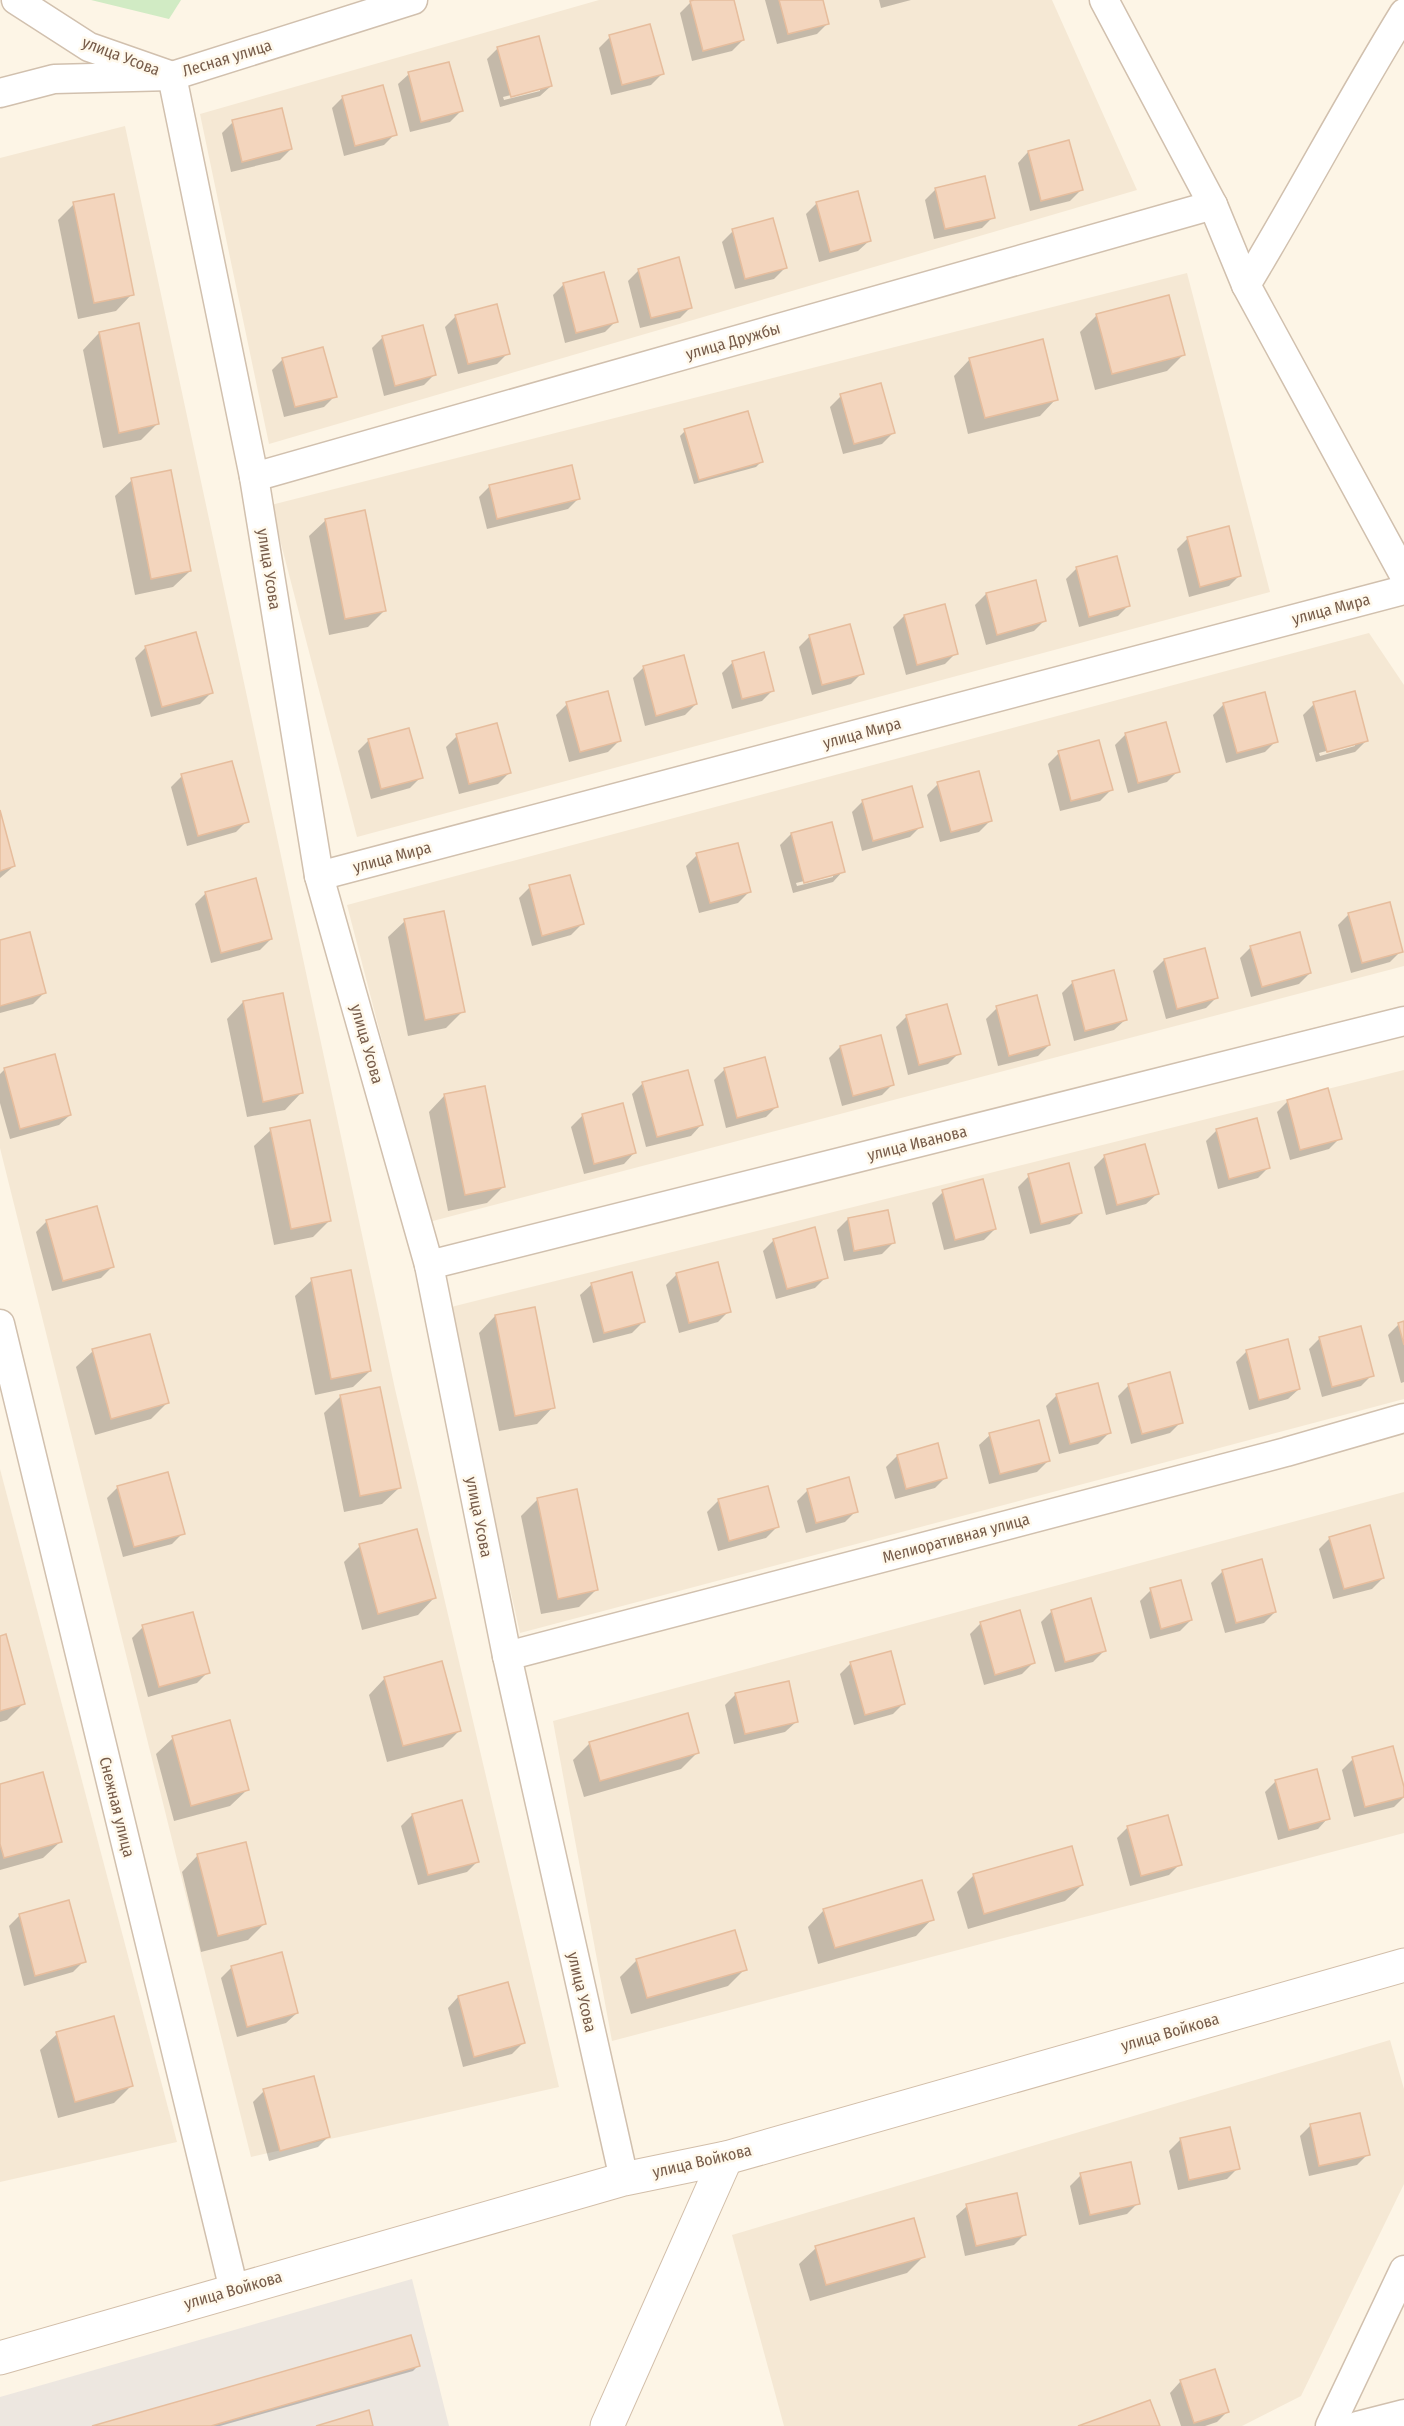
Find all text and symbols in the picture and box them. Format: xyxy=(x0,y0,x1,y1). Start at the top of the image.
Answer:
street label: улица Усова xyxy=(79,32,163,80)
street label: Лесная улица xyxy=(180,35,274,81)
street label: улица Дружбы xyxy=(684,318,782,364)
street label: улица Усова xyxy=(253,527,285,611)
street label: улица Мира xyxy=(1290,589,1372,629)
street label: улица Мира xyxy=(821,713,903,753)
street label: улица Мира xyxy=(351,837,433,877)
street label: улица Усова xyxy=(347,1002,387,1086)
street label: улица Иванова xyxy=(865,1121,969,1165)
street label: улица Усова xyxy=(462,1475,496,1559)
street label: Мелиоративная улица xyxy=(880,1509,1032,1567)
street label: Снежная улица xyxy=(95,1755,139,1859)
street label: улица Усова xyxy=(564,1950,600,2034)
street label: улица Войкова xyxy=(1119,2009,1221,2055)
street label: улица Войкова xyxy=(651,2140,754,2182)
street label: улица Войкова xyxy=(182,2267,284,2313)

